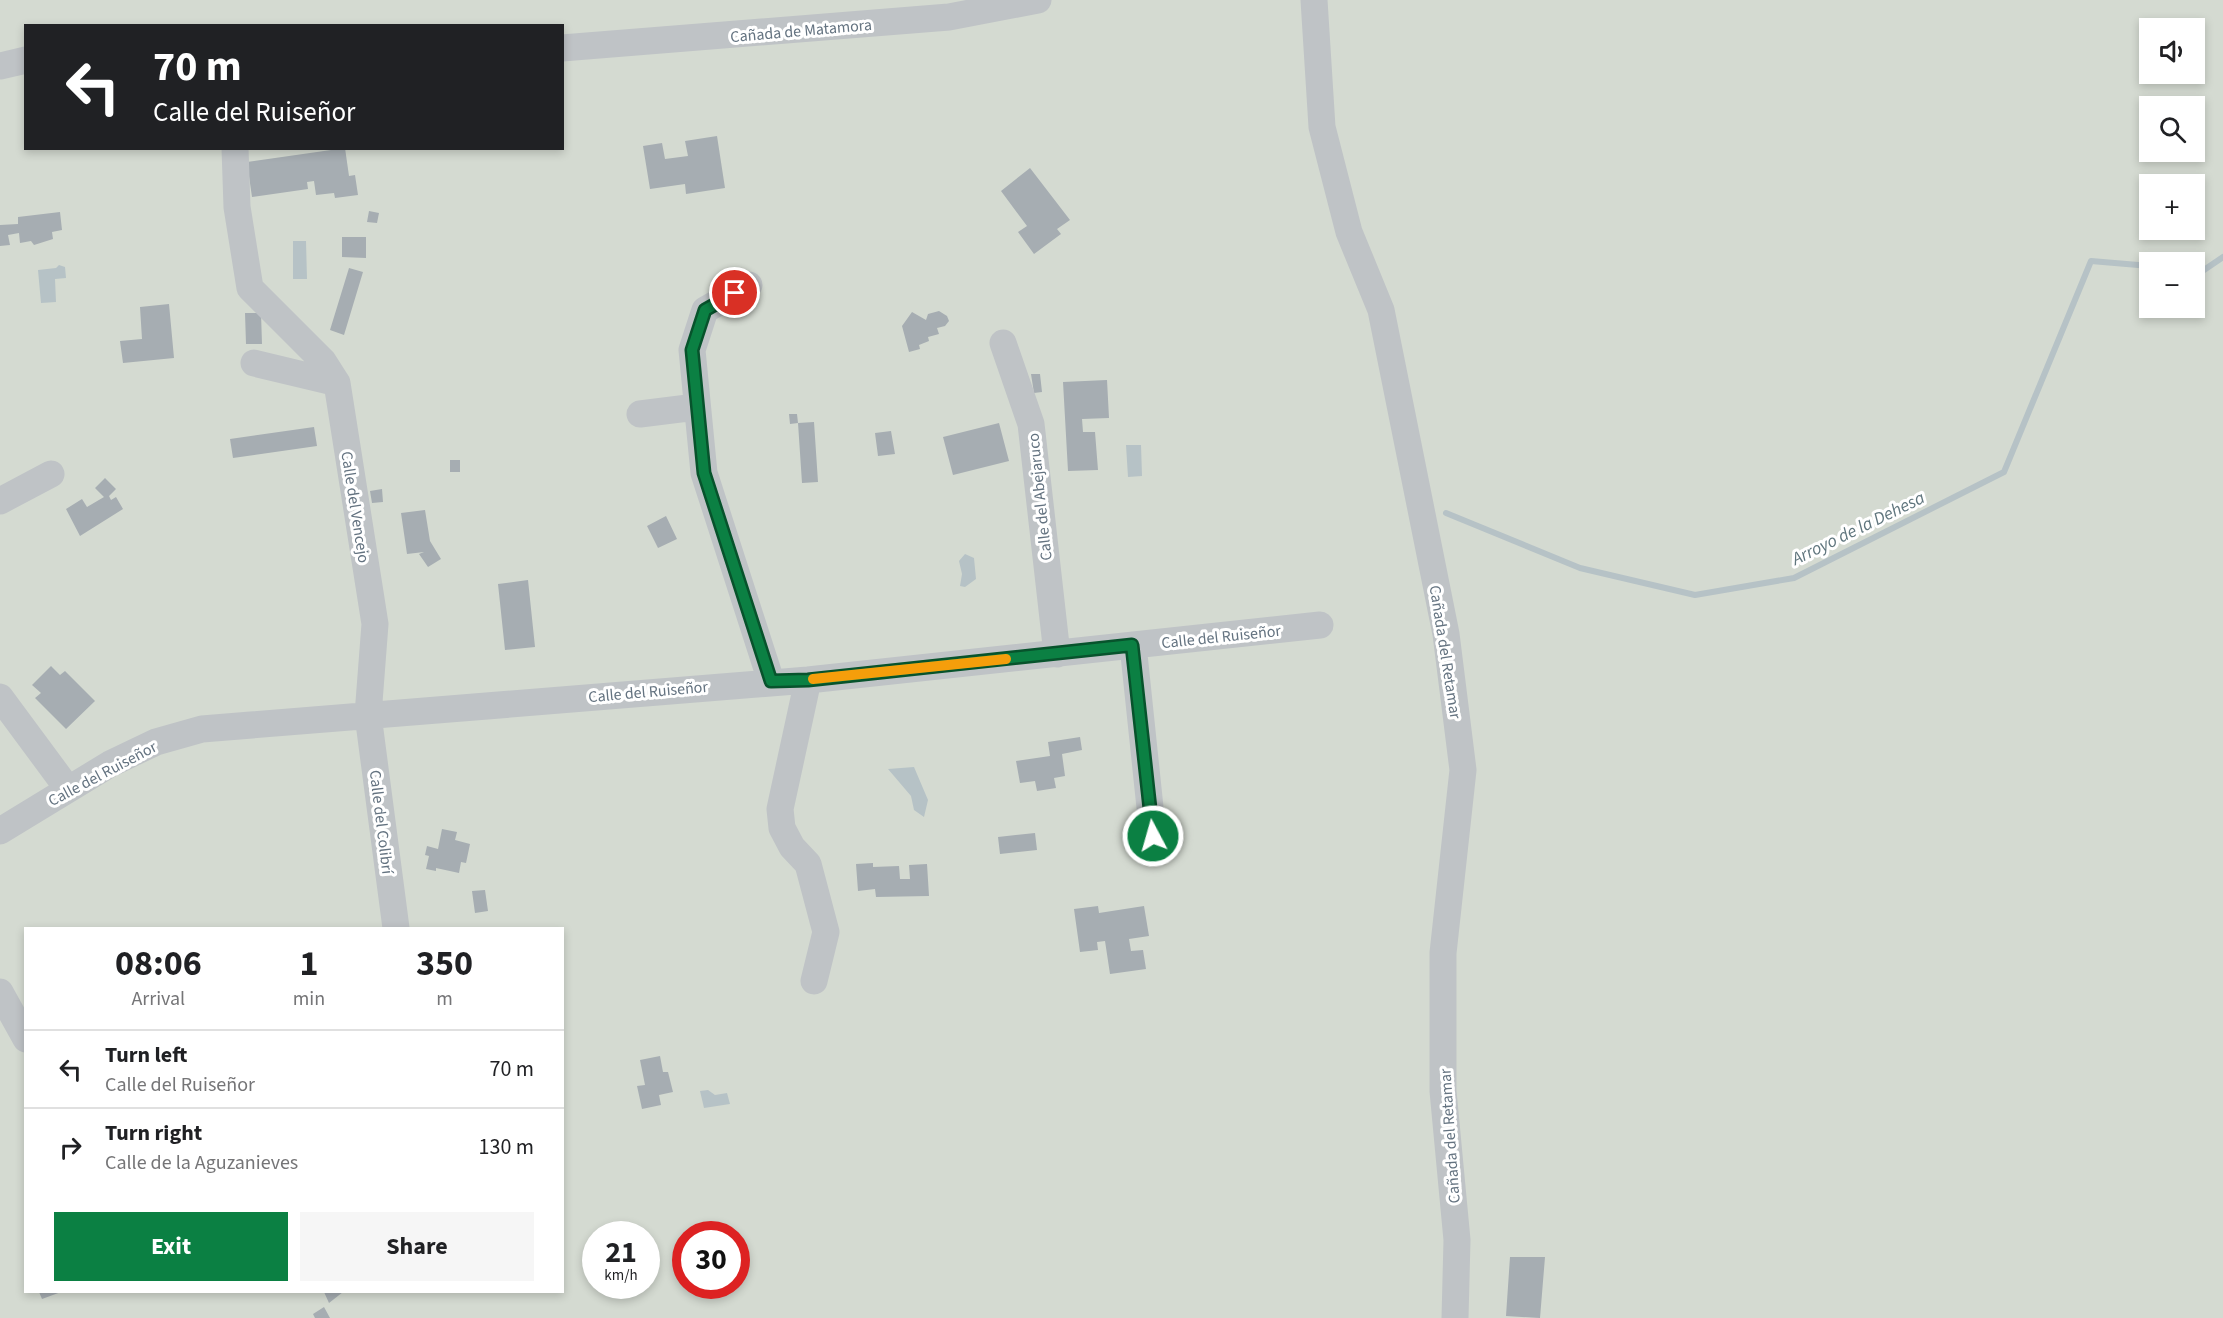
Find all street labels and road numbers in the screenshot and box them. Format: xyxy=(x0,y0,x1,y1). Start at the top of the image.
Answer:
street label: Cañada de Matamora xyxy=(729,14,873,48)
street label: Calle del Abejaruco xyxy=(1022,432,1058,562)
street label: Calle del Vencejo xyxy=(335,450,375,565)
street label: Cañada del Retamar xyxy=(1424,584,1467,721)
street label: Calle del Ruiseñor xyxy=(1160,620,1282,654)
street label: Calle del Ruiseñor xyxy=(587,676,709,708)
street label: Calle del Ruiseñor xyxy=(44,736,161,812)
street label: Calle del Colibrí xyxy=(364,769,398,876)
street label: Cañada del Retamar xyxy=(1434,1067,1466,1204)

